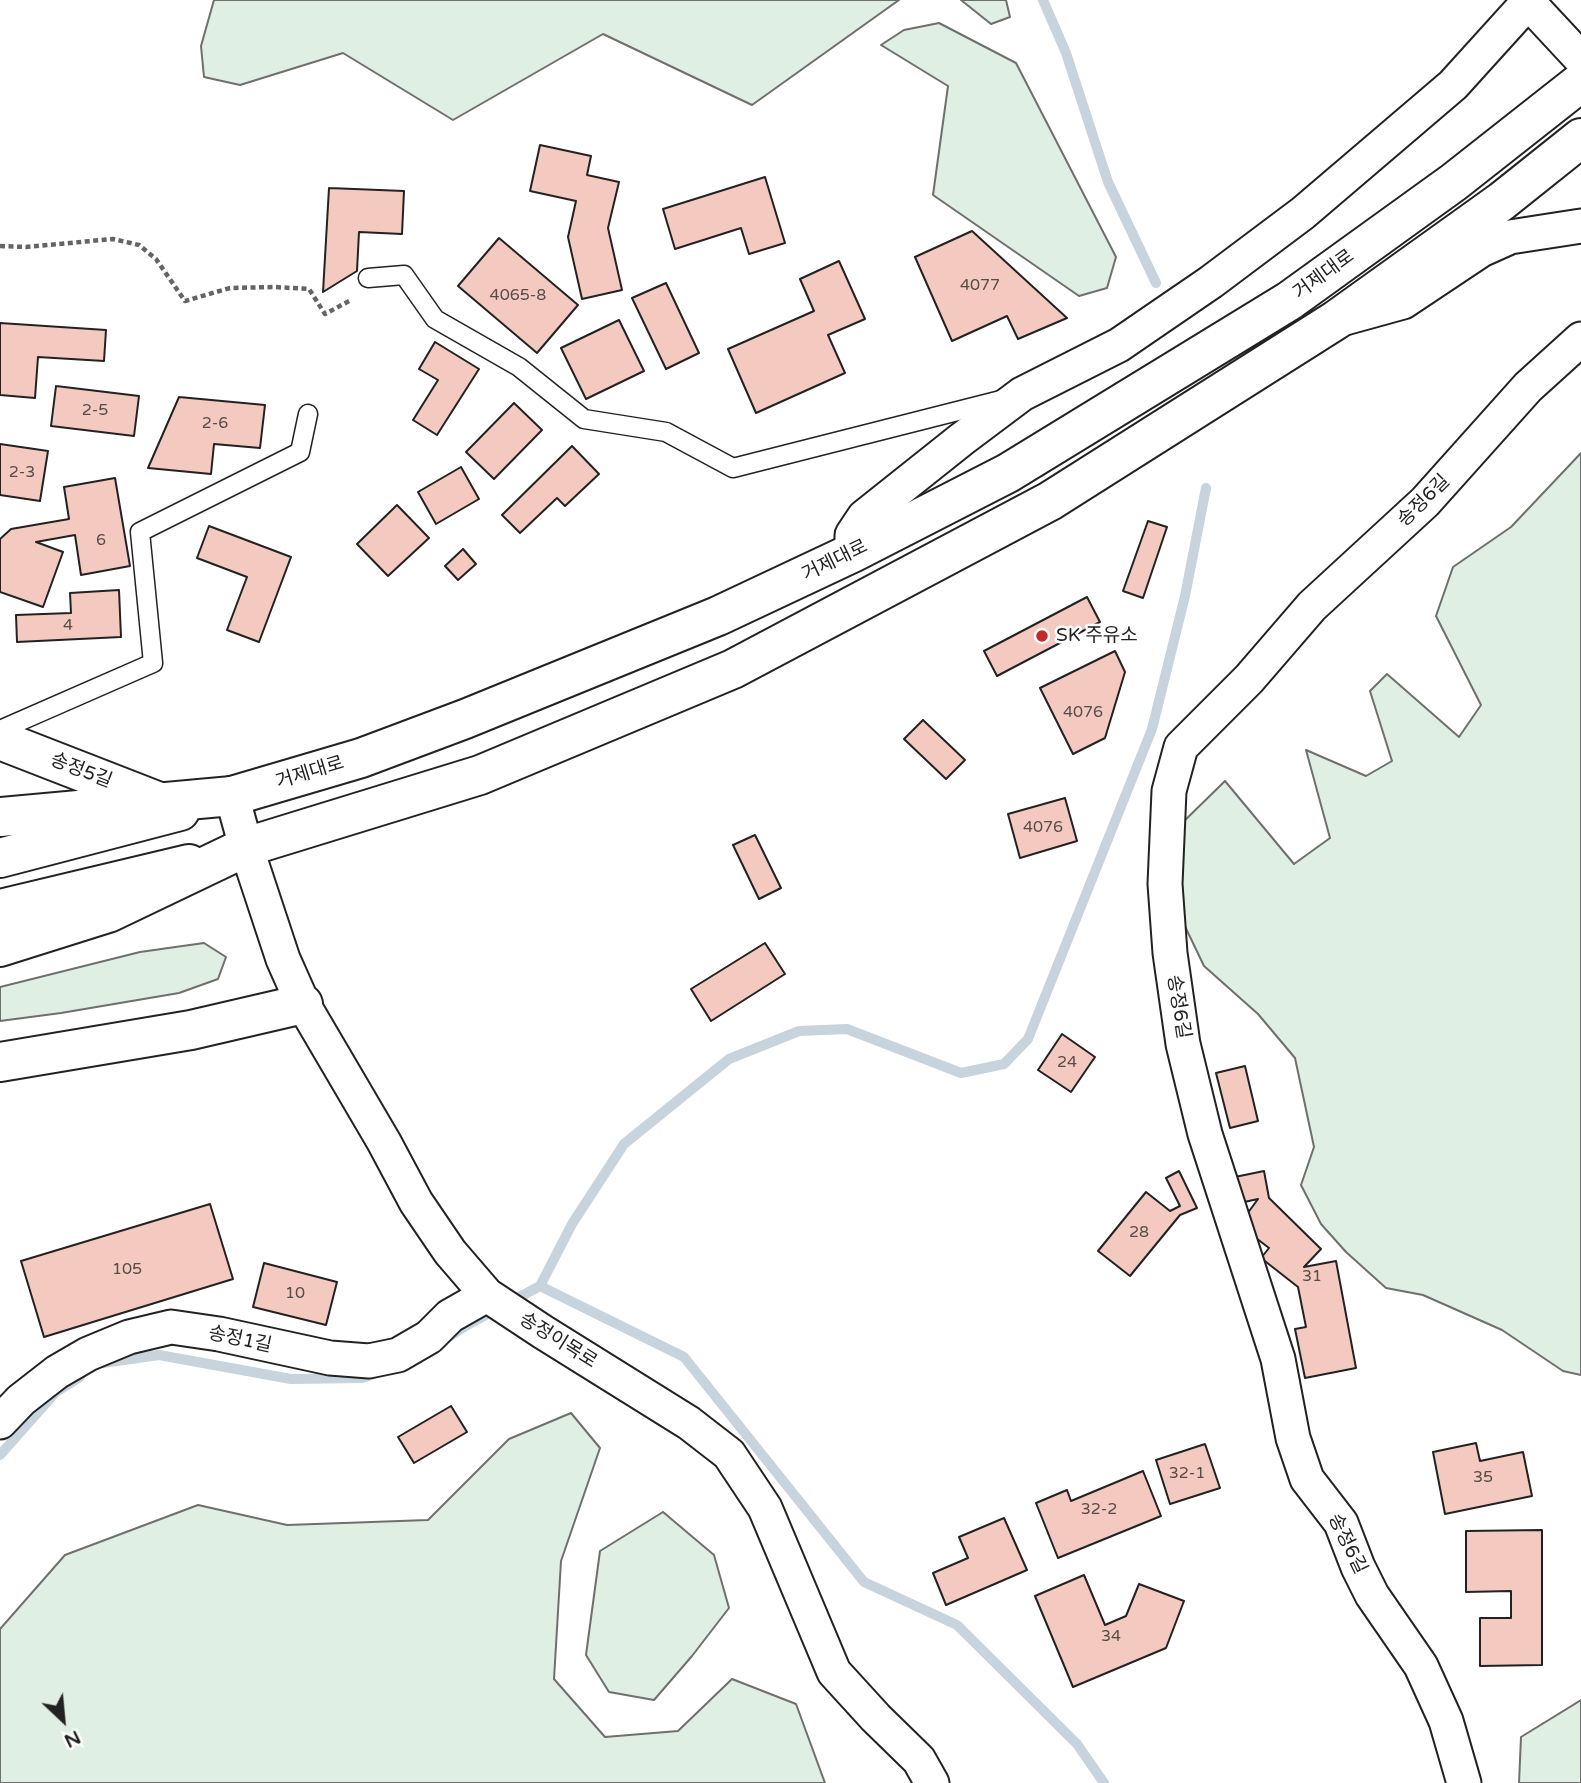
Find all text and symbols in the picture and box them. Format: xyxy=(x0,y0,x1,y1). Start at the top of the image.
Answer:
street label: 거제대로 xyxy=(1289,245,1359,305)
house number: 4077 xyxy=(960,276,1000,296)
house number: 4065-8 xyxy=(490,286,546,306)
house number: 2-5 xyxy=(82,401,108,421)
house number: 2-6 xyxy=(202,414,228,434)
house number: 2-3 xyxy=(9,463,35,483)
street label: 송정6길 xyxy=(1393,470,1455,532)
house number: 6 xyxy=(96,531,106,551)
street label: 거제대로 xyxy=(799,535,871,587)
house number: 4 xyxy=(63,616,73,636)
place label: SK 주유소 xyxy=(1056,625,1138,647)
marker: SK 주유소 xyxy=(1034,628,1050,644)
house number: 4076 xyxy=(1063,703,1103,723)
street label: 송정5길 xyxy=(47,749,115,793)
street label: 거제대로 xyxy=(273,752,347,794)
house number: 4076 xyxy=(1023,818,1063,838)
street label: 송정6길 xyxy=(1162,973,1194,1041)
house number: 24 xyxy=(1057,1053,1077,1073)
house number: 28 xyxy=(1129,1223,1149,1243)
house number: 105 xyxy=(112,1260,142,1280)
house number: 31 xyxy=(1302,1267,1322,1287)
house number: 10 xyxy=(285,1284,305,1304)
street label: 송정이목로 xyxy=(515,1308,601,1374)
street label: 송정1길 xyxy=(206,1322,274,1358)
house number: 32-1 xyxy=(1169,1464,1205,1484)
house number: 35 xyxy=(1473,1468,1493,1488)
house number: 32-2 xyxy=(1081,1500,1117,1520)
street label: 송정6길 xyxy=(1323,1510,1371,1578)
house number: 34 xyxy=(1101,1627,1121,1647)
north arrow xyxy=(28,1685,98,1755)
text: N xyxy=(61,1726,84,1752)

